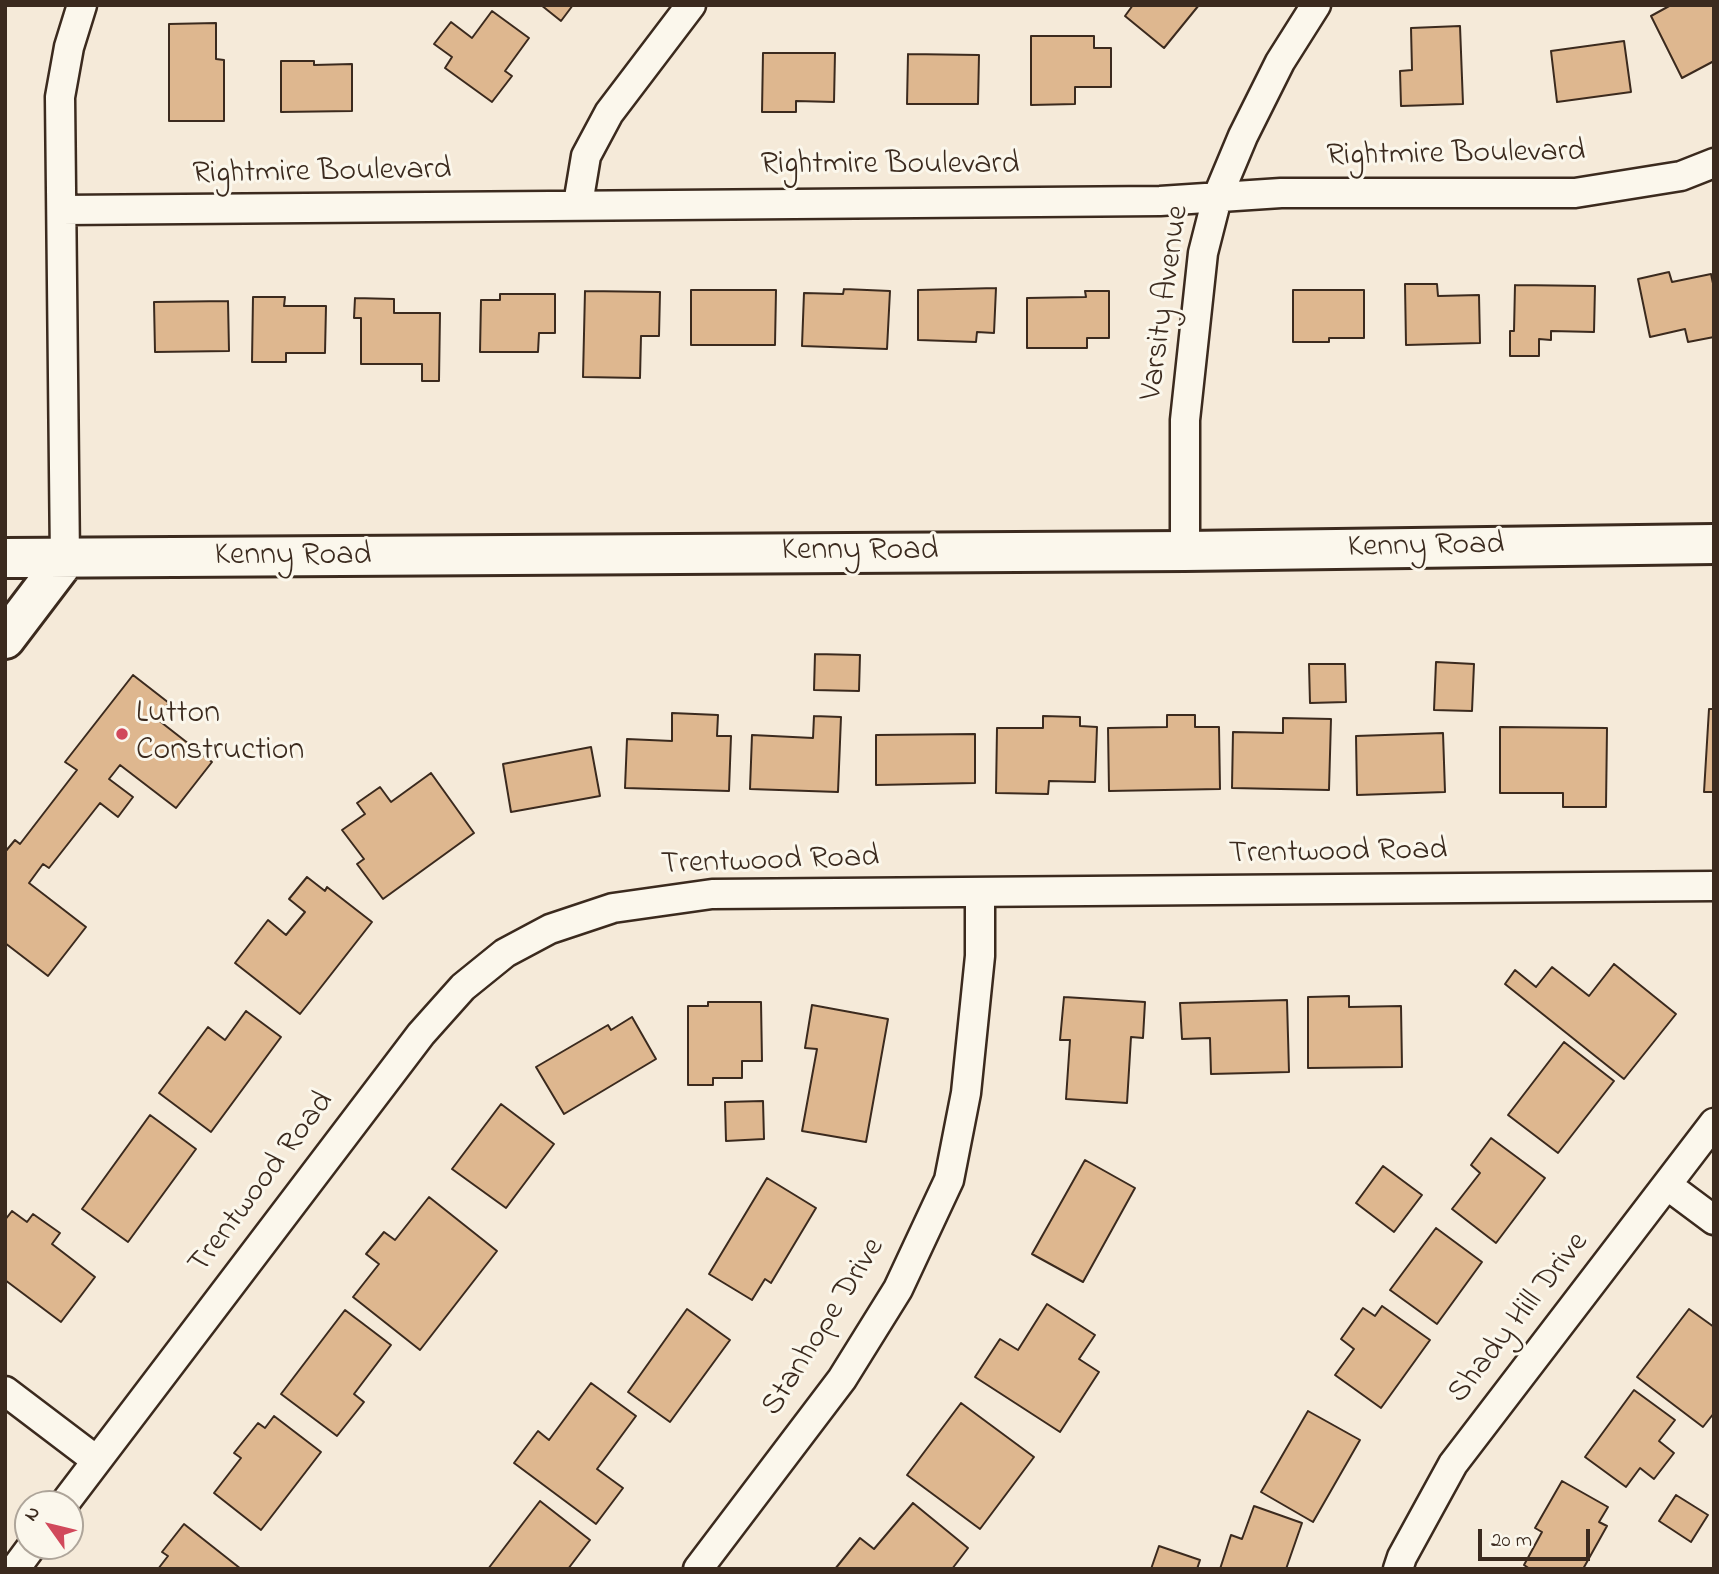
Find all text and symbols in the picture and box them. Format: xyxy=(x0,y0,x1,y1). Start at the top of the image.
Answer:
street label: Rightmire Boulevard xyxy=(1326,135,1586,177)
street label: Rightmire Boulevard xyxy=(760,148,1020,186)
street label: Rightmire Boulevard xyxy=(192,153,452,195)
street label: Varsity Avenue xyxy=(1134,203,1200,403)
street label: Kenny Road xyxy=(1347,527,1505,569)
street label: Kenny Road xyxy=(782,534,938,572)
street label: Kenny Road xyxy=(215,539,371,577)
place label: Lutton Construction xyxy=(136,697,304,772)
marker: Lutton Construction xyxy=(114,726,130,742)
street label: Trentwood Road xyxy=(1228,833,1448,875)
street label: Trentwood Road xyxy=(660,840,880,886)
street label: Trentwood Road xyxy=(182,1085,344,1283)
street label: Shady Hill Drive xyxy=(1441,1226,1599,1412)
street label: Stanhope Drive xyxy=(755,1232,895,1424)
north arrow xyxy=(14,1490,84,1560)
text: N xyxy=(18,1501,48,1527)
scale bar xyxy=(1481,1514,1593,1558)
text: 20 m xyxy=(1491,1526,1532,1556)

